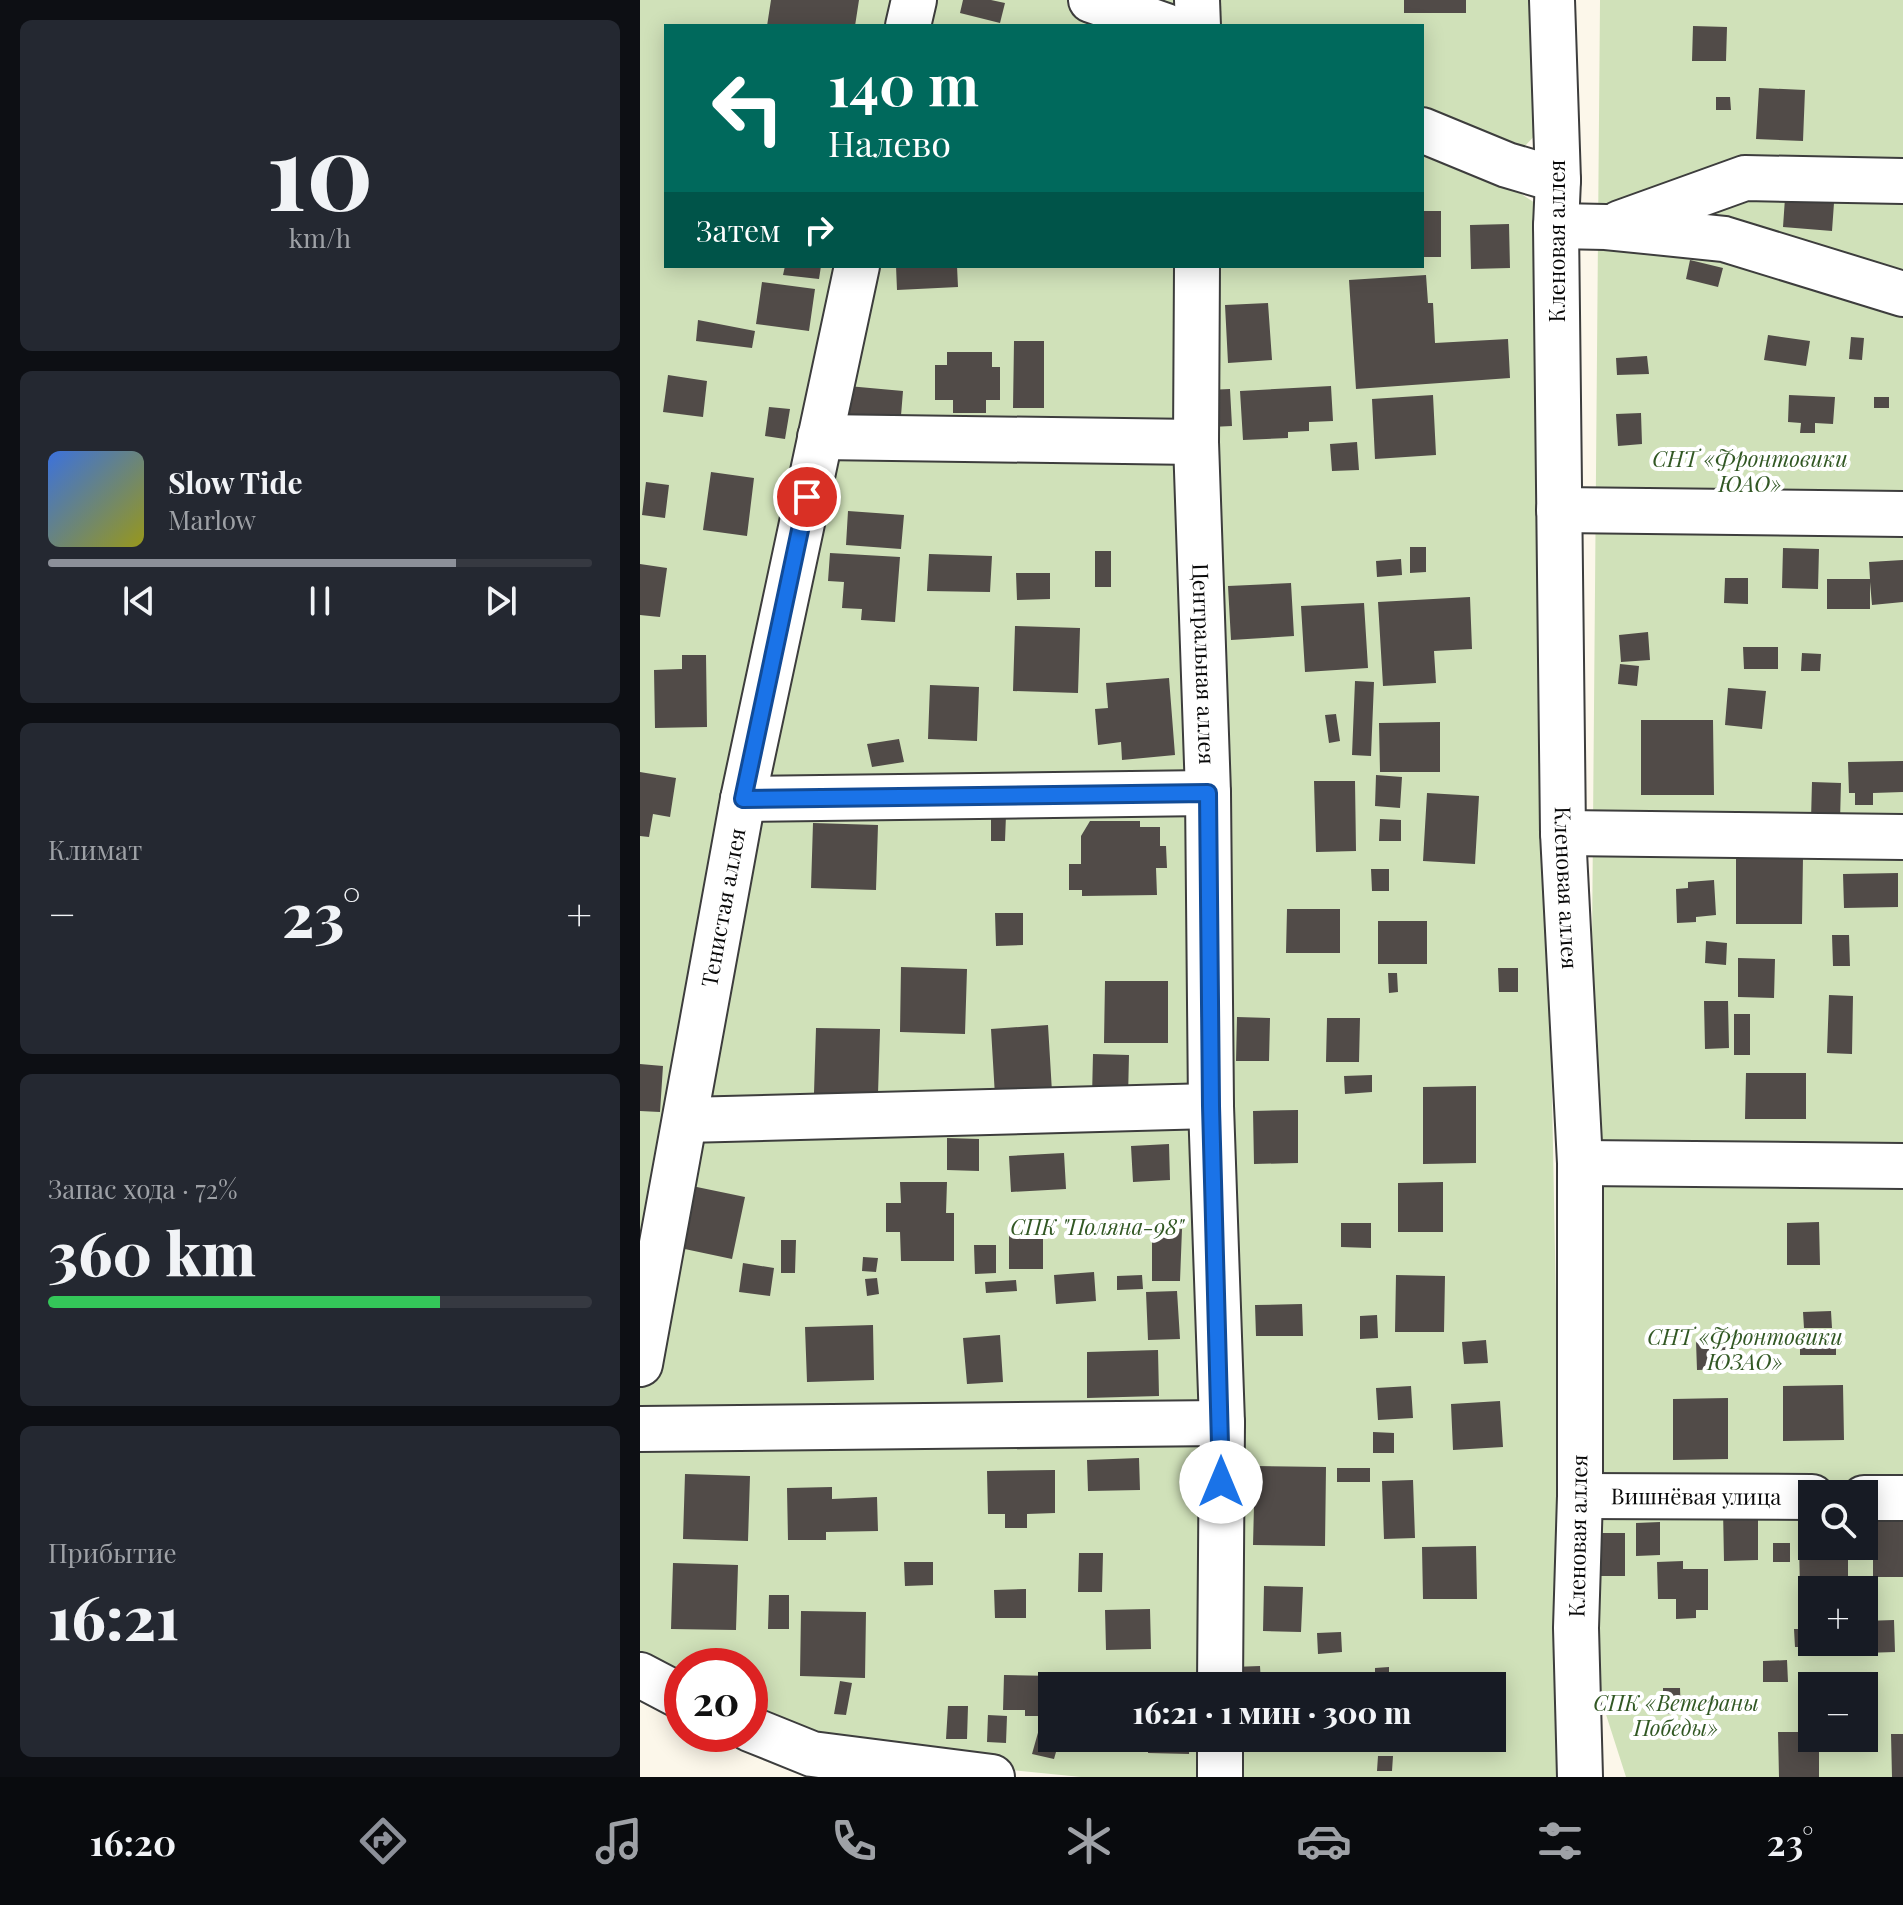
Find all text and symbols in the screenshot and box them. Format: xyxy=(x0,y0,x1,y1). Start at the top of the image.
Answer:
text: 140 m xyxy=(828,46,979,121)
icon: left xyxy=(696,56,800,160)
text: 10 xyxy=(267,98,373,237)
text: Налево xyxy=(828,118,951,166)
street label: Кленовая аллея xyxy=(1541,159,1571,322)
icon: right xyxy=(797,208,841,252)
text: Затем xyxy=(696,210,781,250)
text: km/h xyxy=(289,220,351,255)
park label: СНТ «Фронтовики ЮАО» xyxy=(1652,443,1848,498)
text: Slow Tide xyxy=(168,462,303,502)
pin xyxy=(773,463,841,531)
icon: arrive xyxy=(785,475,829,519)
text: Marlow xyxy=(168,502,256,537)
street label: Центральная аллея xyxy=(1186,563,1223,765)
icon: previous xyxy=(117,579,161,623)
icon: pause xyxy=(298,579,342,623)
icon: next xyxy=(479,579,523,623)
street label: Кленовая аллея xyxy=(1549,806,1586,970)
street label: Тенистая аллея xyxy=(693,825,751,989)
text: Климат xyxy=(48,832,142,867)
text: 23° xyxy=(282,872,361,952)
text: − xyxy=(48,883,76,942)
text: + xyxy=(566,883,592,942)
text: Запас хода · 72% xyxy=(48,1171,238,1206)
text: 360 km xyxy=(48,1211,256,1291)
park label: СПК "Поляна-98" xyxy=(1010,1211,1185,1241)
park label: СНТ «Фронтовики ЮЗАО» xyxy=(1647,1321,1843,1376)
position arrow xyxy=(1179,1440,1263,1524)
street label: Кленовая аллея xyxy=(1561,1454,1593,1618)
street label: Вишнёвая улица xyxy=(1611,1480,1781,1511)
map controls xyxy=(1798,1480,1878,1752)
button: search xyxy=(1798,1480,1878,1560)
text: Прибытие xyxy=(48,1535,177,1570)
text: 16:21 xyxy=(48,1575,179,1655)
button: + xyxy=(1798,1576,1878,1656)
speed limit sign: 20 xyxy=(664,1648,768,1752)
button: − xyxy=(1798,1672,1878,1752)
park label: СПК «Ветераны Победы» xyxy=(1593,1687,1759,1742)
text: 16:21 · 1 мин · 300 m xyxy=(1133,1692,1411,1732)
icon: directions xyxy=(355,1813,411,1869)
icon: music xyxy=(591,1813,647,1869)
icon: phone xyxy=(826,1813,882,1869)
icon: climate xyxy=(1061,1813,1117,1869)
icon: car xyxy=(1296,1813,1352,1869)
icon: filters xyxy=(1532,1813,1588,1869)
text: 16:20 xyxy=(90,1817,176,1865)
text: 23° xyxy=(1767,1817,1813,1865)

